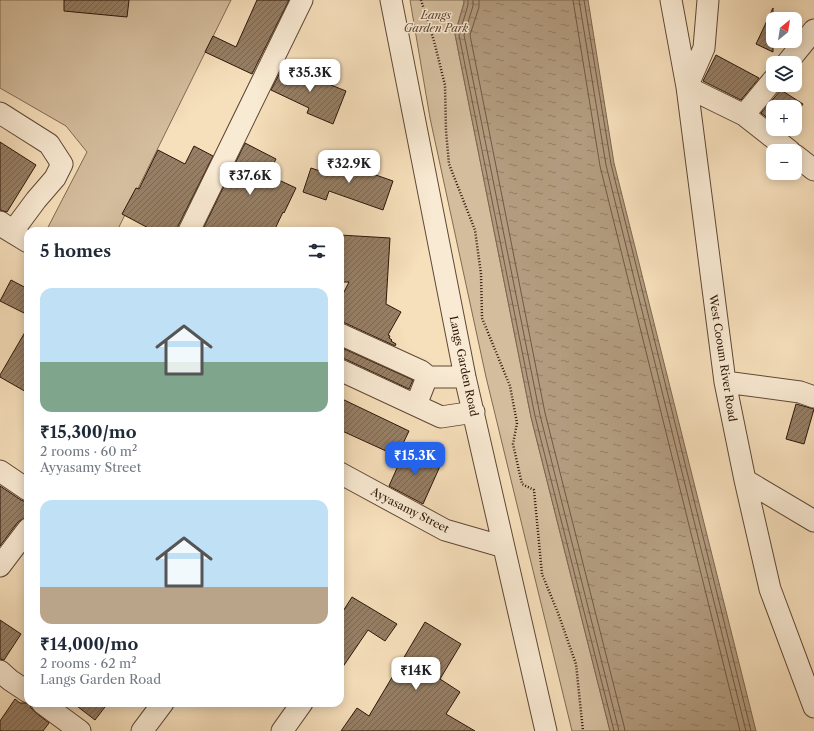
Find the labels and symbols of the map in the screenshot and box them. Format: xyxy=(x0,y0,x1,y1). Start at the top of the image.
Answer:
park label: Langs Garden Park xyxy=(404,8,469,35)
north arrow xyxy=(766,12,802,48)
pin: ₹35.3K xyxy=(277,59,343,93)
pin: ₹32.9K xyxy=(316,150,382,184)
pin: ₹37.6K xyxy=(217,162,283,196)
street label: West Cooum River Road xyxy=(706,293,740,423)
street label: Langs Garden Road xyxy=(447,314,482,418)
pin: ₹15.3K xyxy=(382,442,448,476)
street label: Ayyasamy Street xyxy=(368,484,451,536)
pin: ₹14K xyxy=(392,657,440,691)

